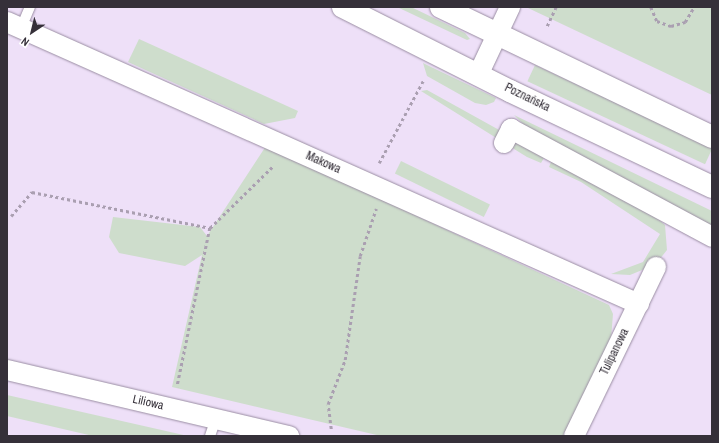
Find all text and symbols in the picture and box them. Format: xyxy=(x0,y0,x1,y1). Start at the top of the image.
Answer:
north arrow xyxy=(12,12,52,52)
text: N xyxy=(18,34,32,49)
street label: Poznańska xyxy=(502,81,552,115)
street label: Makowa xyxy=(303,149,343,177)
street label: Tulipanowa xyxy=(598,326,632,378)
street label: Liliowa xyxy=(131,392,165,414)

